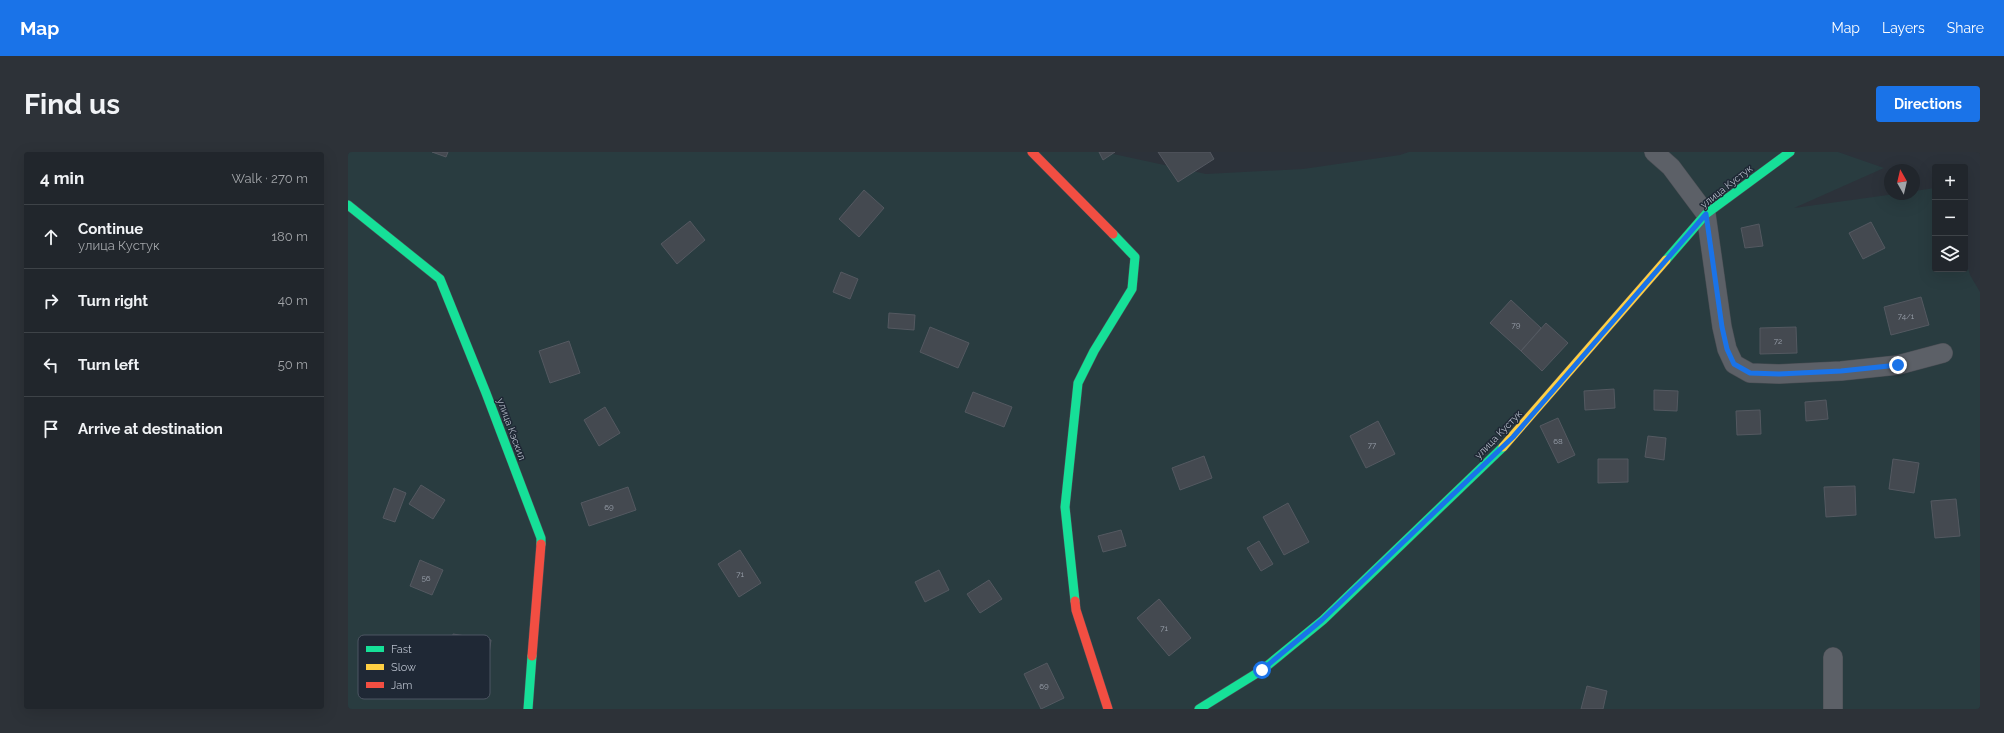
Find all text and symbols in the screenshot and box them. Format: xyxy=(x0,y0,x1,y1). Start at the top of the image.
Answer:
text: Map xyxy=(20,17,59,39)
text: Map xyxy=(1832,20,1860,36)
text: Layers xyxy=(1882,20,1925,36)
text: Share xyxy=(1947,20,1984,36)
button: Directions xyxy=(1876,86,1980,122)
text: Find us xyxy=(24,88,120,121)
street label: улица Кустук xyxy=(1698,163,1754,210)
north arrow xyxy=(1884,164,1920,200)
map controls xyxy=(1932,164,1968,272)
button: + xyxy=(1932,164,1968,200)
text: 4 min xyxy=(40,168,84,188)
text: Walk · 270 m xyxy=(232,171,308,186)
button: − xyxy=(1932,200,1968,236)
text: Continue xyxy=(78,220,143,238)
icon: ahead xyxy=(40,226,62,248)
text: 180 m xyxy=(272,229,308,244)
button: layers xyxy=(1932,236,1968,272)
text: улица Кустук xyxy=(78,238,160,253)
icon: right xyxy=(40,290,62,312)
text: Turn right xyxy=(78,292,148,310)
text: 40 m xyxy=(278,293,308,308)
house number: 74/1 xyxy=(1898,311,1915,321)
house number: 79 xyxy=(1512,320,1521,330)
house number: 72 xyxy=(1774,336,1782,346)
icon: left xyxy=(40,354,62,376)
text: Turn left xyxy=(78,356,139,374)
route end xyxy=(1889,356,1907,374)
text: 50 m xyxy=(278,357,308,372)
street label: улица Кэскил xyxy=(495,397,528,462)
street label: улица Кустук xyxy=(1473,408,1524,461)
icon: arrive xyxy=(40,418,62,440)
text: Arrive at destination xyxy=(78,420,223,438)
house number: 68 xyxy=(1553,436,1563,446)
house number: 77 xyxy=(1368,440,1377,450)
house number: 69 xyxy=(604,502,614,512)
house number: 71 xyxy=(736,569,744,579)
house number: 56 xyxy=(421,573,431,583)
house number: 71 xyxy=(1160,623,1168,633)
legend xyxy=(358,635,490,699)
text: Fast xyxy=(391,643,412,656)
text: Slow xyxy=(391,661,416,674)
route start xyxy=(1253,661,1271,679)
text: Jam xyxy=(391,679,412,692)
house number: 69 xyxy=(1039,681,1049,691)

